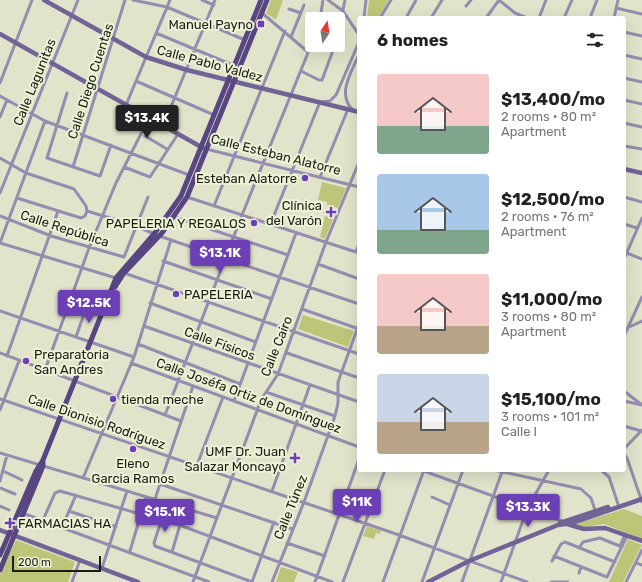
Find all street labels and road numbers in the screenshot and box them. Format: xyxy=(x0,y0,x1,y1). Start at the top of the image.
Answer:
street label: Calle Diego Cuentas xyxy=(65,21,117,141)
street label: Calle Lagunitas xyxy=(10,36,60,128)
street label: Calle Pablo Valdez xyxy=(155,42,265,85)
street label: Calle Esteban Alatorre xyxy=(209,130,343,178)
street label: Calle República xyxy=(19,207,111,250)
street label: Calle Cairo xyxy=(258,314,295,379)
street label: Calle Físicos xyxy=(182,324,258,363)
street label: Calle Joséfa Ortiz de Domínguez xyxy=(154,355,344,437)
street label: Calle Dionisio Rodríguez xyxy=(26,391,168,453)
street label: Calle Túnez xyxy=(271,472,310,542)

